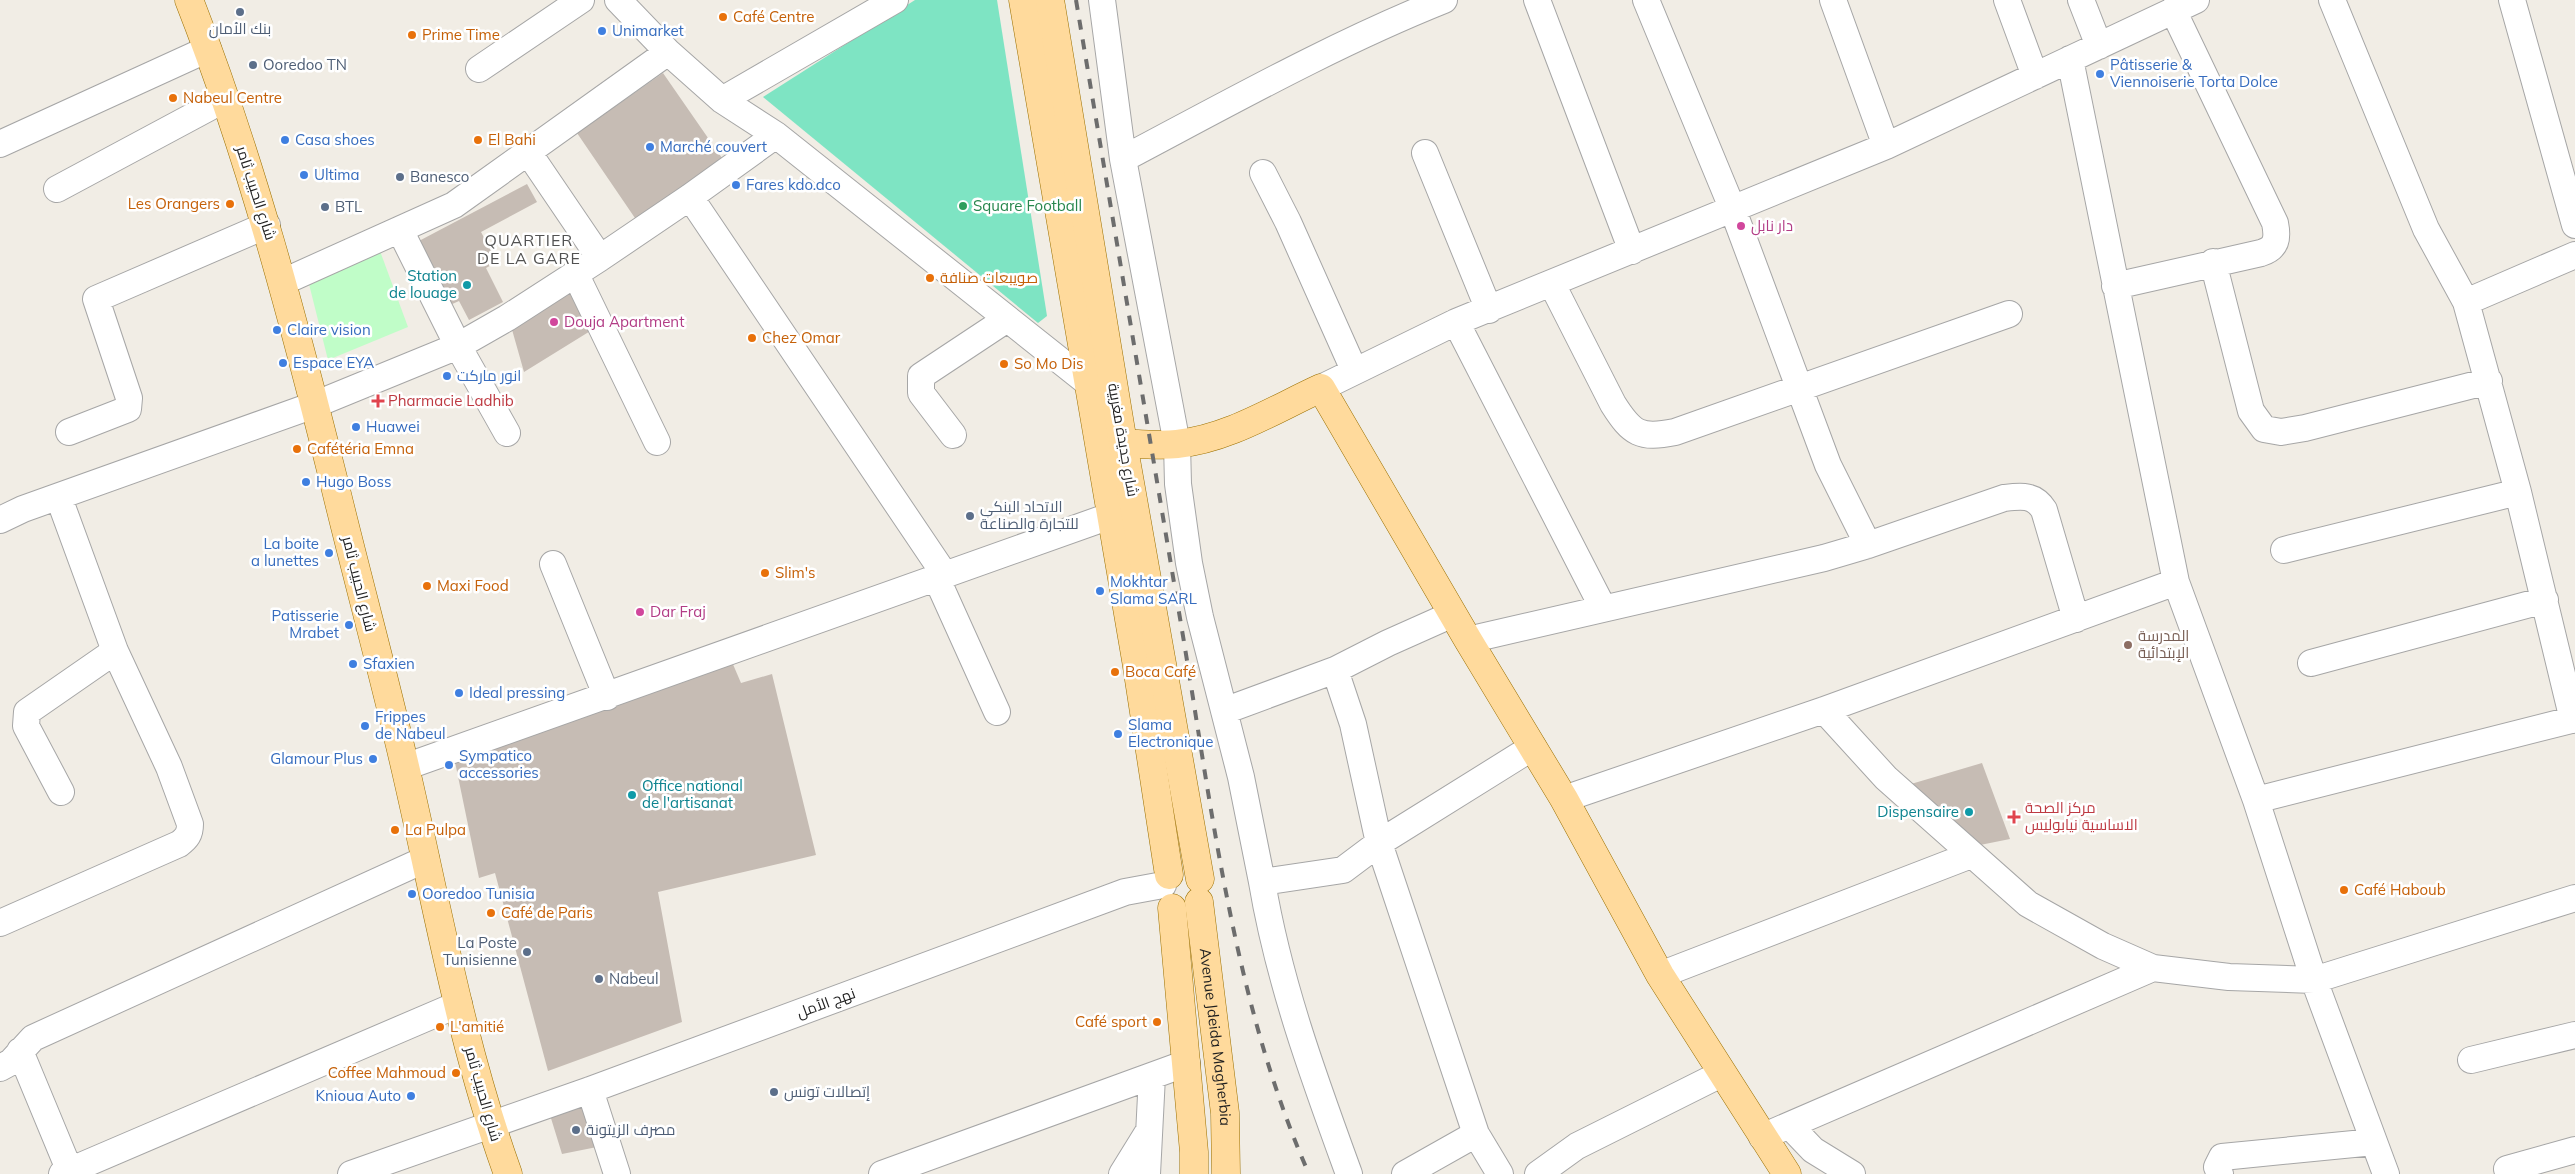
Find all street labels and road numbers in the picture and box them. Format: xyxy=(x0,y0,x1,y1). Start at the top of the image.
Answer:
street label: شارع الحبيب ثامر xyxy=(230,142,281,243)
street label: شارع جديدة مغربية xyxy=(1102,382,1143,498)
street label: شارع الحبيب ثامر xyxy=(336,533,381,634)
street label: Avenue Jdeida Magherbia xyxy=(1196,947,1235,1126)
street label: نهج الأمل xyxy=(794,983,858,1024)
street label: شارع الحبيب ثامر xyxy=(459,1043,506,1144)

